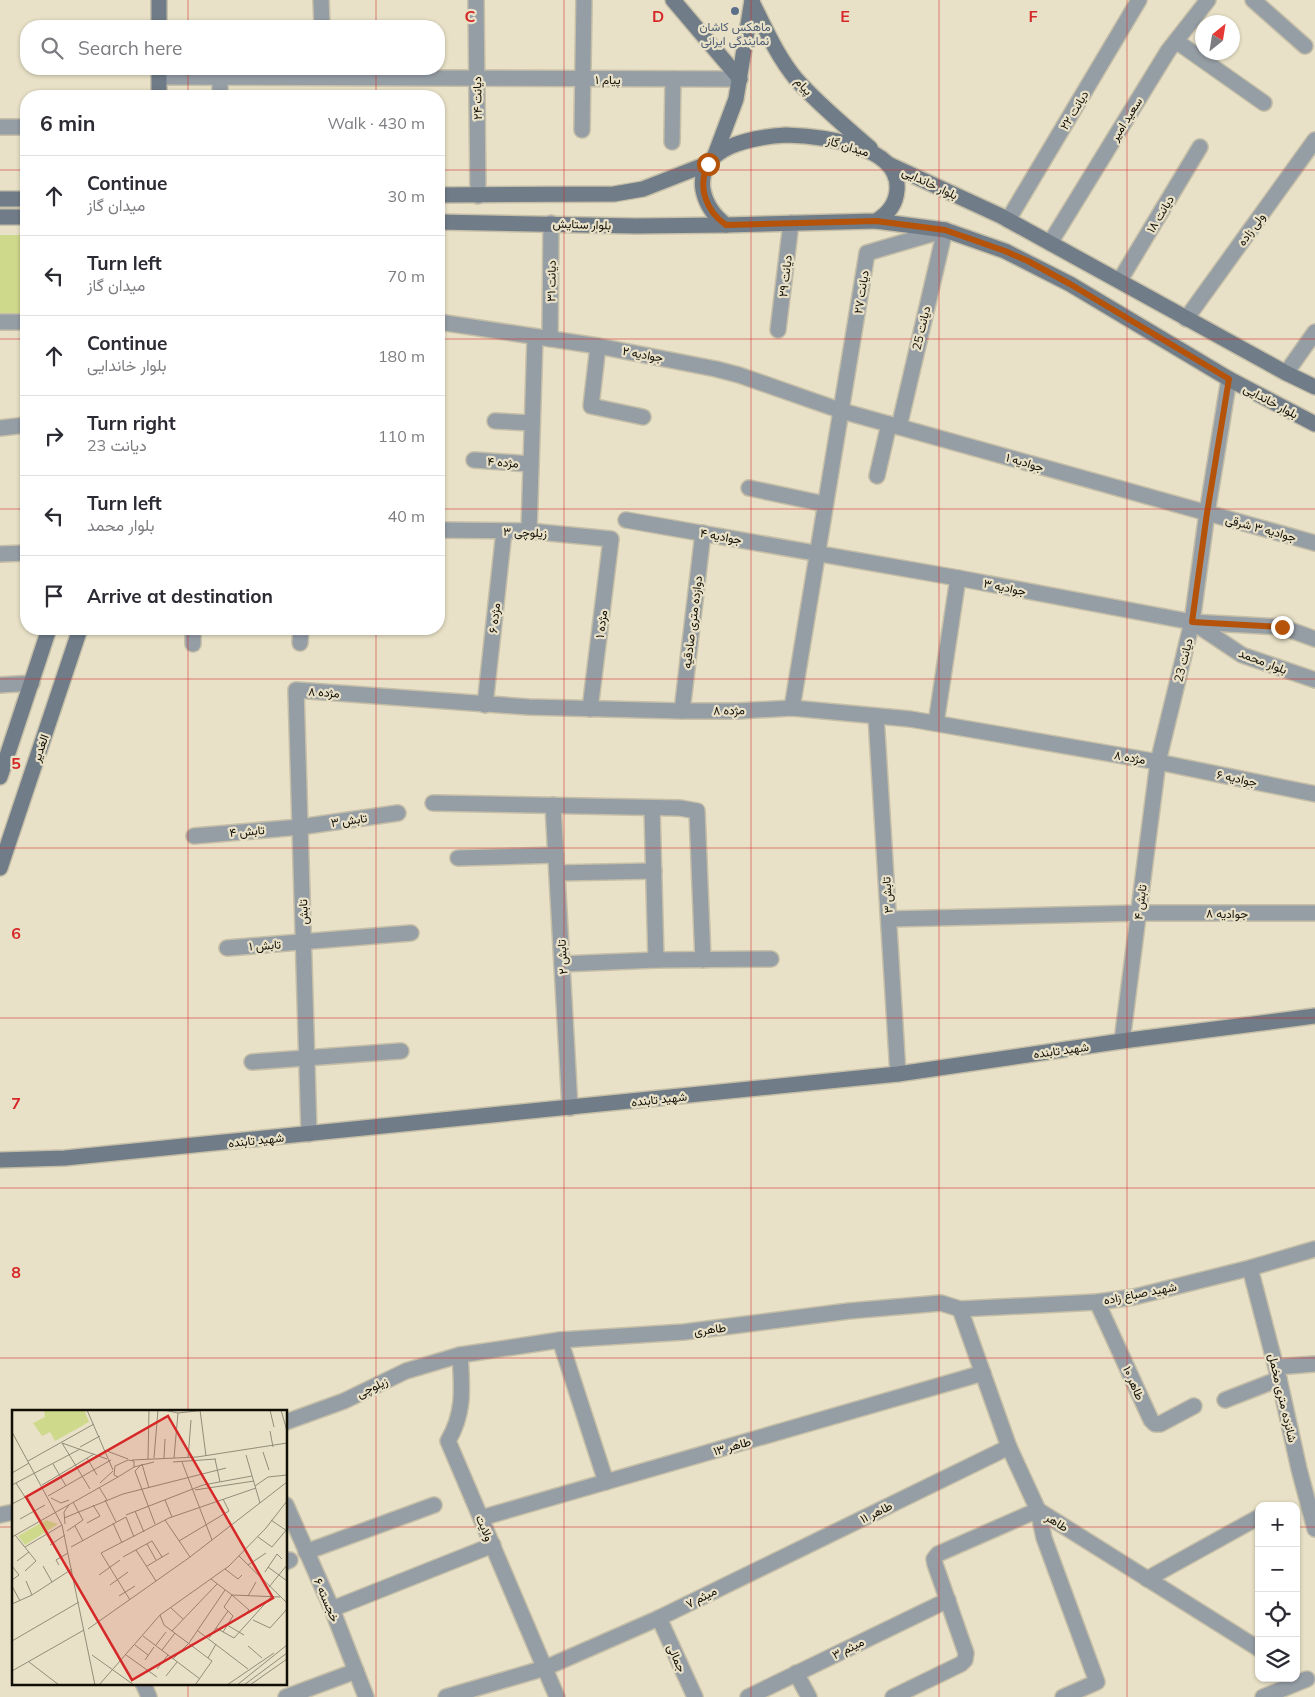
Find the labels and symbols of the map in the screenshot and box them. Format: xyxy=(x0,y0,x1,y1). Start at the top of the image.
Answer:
marker: ماهکس کاشان نمایندگی ایرانی xyxy=(729,5,741,17)
text: C xyxy=(465,6,476,26)
text: D xyxy=(652,6,664,26)
text: E xyxy=(840,6,850,26)
text: F xyxy=(1028,6,1038,26)
north arrow xyxy=(1195,15,1240,60)
place label: ماهکس کاشان نمایندگی ایرانی xyxy=(699,19,771,49)
street label: پیام ۱ xyxy=(595,72,621,88)
street label: پیام xyxy=(791,74,816,99)
street label: دیانت ۲۴ xyxy=(469,76,485,120)
street label: دیانت ۲۲ xyxy=(1057,88,1092,132)
street label: سعید امیر xyxy=(1106,94,1146,145)
street label: میدان گاز xyxy=(824,132,871,161)
route start xyxy=(697,153,720,176)
street label: بلوار خاندایی xyxy=(899,164,960,203)
street label: دیانت ۱۸ xyxy=(1143,192,1177,235)
street label: ولی زاده xyxy=(1234,210,1269,249)
street label: بلوار ستایش xyxy=(552,215,611,234)
street label: دیانت ۲۹ xyxy=(775,254,795,298)
street label: دیانت ۳۱ xyxy=(543,260,559,302)
street label: دیانت ۲۷ xyxy=(850,269,872,315)
street label: دیانت 25 xyxy=(909,304,933,351)
street label: جوادیه ۲ xyxy=(621,343,665,366)
street label: بلوار خاندایی xyxy=(1241,380,1301,423)
street label: جوادیه ۱ xyxy=(1004,449,1046,475)
street label: مژده ۴ xyxy=(487,453,519,472)
street label: جوادیه ۳ شرقی xyxy=(1224,511,1298,546)
street label: زیلوچی ۳ xyxy=(503,524,547,541)
street label: جوادیه ۴ xyxy=(699,525,743,548)
street label: دوازده متری صادقیه xyxy=(679,574,706,669)
street label: جوادیه ۳ xyxy=(982,576,1027,599)
street label: مژده ۶ xyxy=(485,602,504,634)
street label: مژده ۱ xyxy=(592,609,611,639)
route end xyxy=(1271,616,1294,639)
street label: دیانت 23 xyxy=(1170,636,1196,684)
street label: بلوار محمد xyxy=(1236,645,1289,678)
street label: مژده ۸ xyxy=(308,683,340,702)
street label: مژده ۸ xyxy=(713,702,745,719)
street label: الغدیر xyxy=(28,732,53,765)
street label: مژده ۸ xyxy=(1113,747,1147,768)
text: 5 xyxy=(11,753,21,773)
street label: جوادیه ۶ xyxy=(1215,766,1259,791)
street label: تابش ۳ xyxy=(330,810,368,831)
street label: تابش ۴ xyxy=(229,822,265,841)
street label: تابش ۳ xyxy=(878,876,897,914)
street label: تابش ۴ xyxy=(1130,883,1151,921)
street label: تابش xyxy=(295,899,312,925)
street label: جوادیه ۸ xyxy=(1206,906,1248,922)
text: 6 xyxy=(11,923,21,943)
street label: تابش ۱ xyxy=(248,936,282,955)
street label: تابش ۲ xyxy=(554,939,571,975)
street label: شهید تابنده xyxy=(1032,1039,1090,1062)
street label: شهید تابنده xyxy=(630,1089,688,1110)
text: 7 xyxy=(11,1093,21,1113)
street label: شهید تابنده xyxy=(227,1130,285,1151)
text: 8 xyxy=(11,1262,21,1282)
street label: شهید صباغ زاده xyxy=(1102,1279,1178,1309)
street label: طاهری xyxy=(693,1320,727,1339)
street label: شانزده متری مخمل xyxy=(1265,1352,1301,1444)
street label: طاهر ۱۰ xyxy=(1119,1364,1148,1403)
street label: زیلوچی xyxy=(354,1373,390,1402)
inset map xyxy=(12,1410,288,1684)
street label: طاهر ۱۳ xyxy=(711,1433,753,1459)
street label: طاهر ۱۱ xyxy=(857,1498,895,1527)
street label: طاهر xyxy=(1041,1509,1071,1536)
street label: ولایت xyxy=(472,1513,497,1544)
street label: خجسته ۶ xyxy=(311,1576,343,1624)
street label: میثم ۷ xyxy=(683,1583,720,1612)
street label: میثم ۳ xyxy=(830,1634,867,1663)
street label: جمالی xyxy=(663,1642,690,1675)

